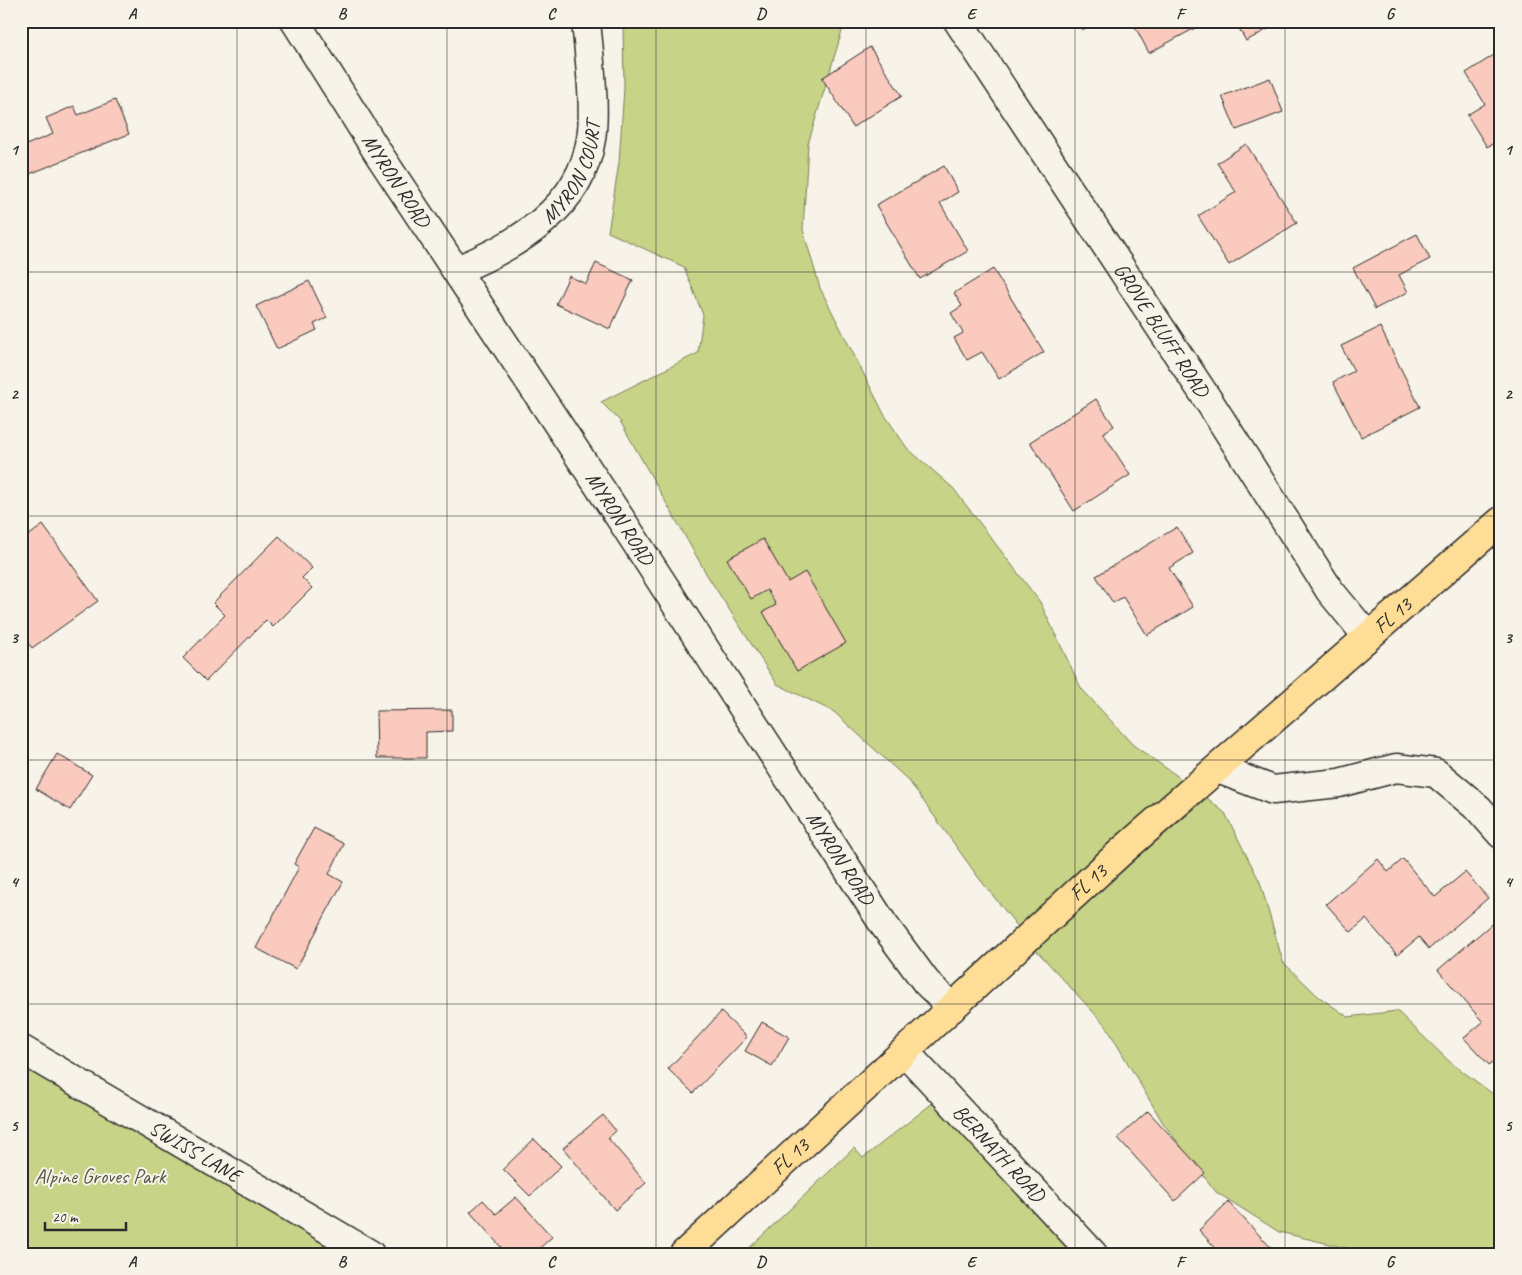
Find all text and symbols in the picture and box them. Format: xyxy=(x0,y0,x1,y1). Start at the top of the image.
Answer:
text: A xyxy=(128,4,138,24)
text: B xyxy=(338,4,348,24)
text: C xyxy=(547,4,557,24)
text: D xyxy=(756,4,767,24)
text: E xyxy=(967,4,978,24)
text: F xyxy=(1176,4,1187,24)
text: G xyxy=(1386,4,1396,24)
street label: MYRON COURT xyxy=(536,116,606,229)
street label: MYRON ROAD xyxy=(356,129,437,234)
text: 1 xyxy=(10,140,19,160)
text: 1 xyxy=(1504,140,1513,160)
street label: GROVE BLUFF ROAD xyxy=(1108,258,1216,403)
text: 2 xyxy=(10,384,19,404)
text: 2 xyxy=(1504,384,1513,404)
street label: MYRON ROAD xyxy=(580,467,661,571)
street label: FL 13 xyxy=(1368,591,1418,639)
text: 3 xyxy=(10,628,19,648)
text: 3 xyxy=(1504,628,1513,648)
street label: MYRON ROAD xyxy=(801,806,881,911)
street label: FL 13 xyxy=(1064,857,1114,906)
text: 4 xyxy=(10,872,19,892)
text: 4 xyxy=(1504,872,1513,892)
street label: BERNATH ROAD xyxy=(947,1099,1052,1209)
street label: SWISS LANE xyxy=(145,1114,248,1189)
text: 5 xyxy=(11,1116,20,1136)
text: 5 xyxy=(1505,1116,1514,1136)
street label: FL 13 xyxy=(766,1131,816,1180)
park label: Alpine Groves Park xyxy=(35,1163,167,1189)
scale bar xyxy=(45,1200,126,1232)
text: 20 m xyxy=(52,1208,79,1227)
text: A xyxy=(128,1252,138,1272)
text: B xyxy=(338,1252,348,1272)
text: C xyxy=(547,1252,557,1272)
text: D xyxy=(756,1252,767,1272)
text: E xyxy=(967,1252,978,1272)
text: F xyxy=(1176,1252,1187,1272)
text: G xyxy=(1386,1252,1396,1272)

